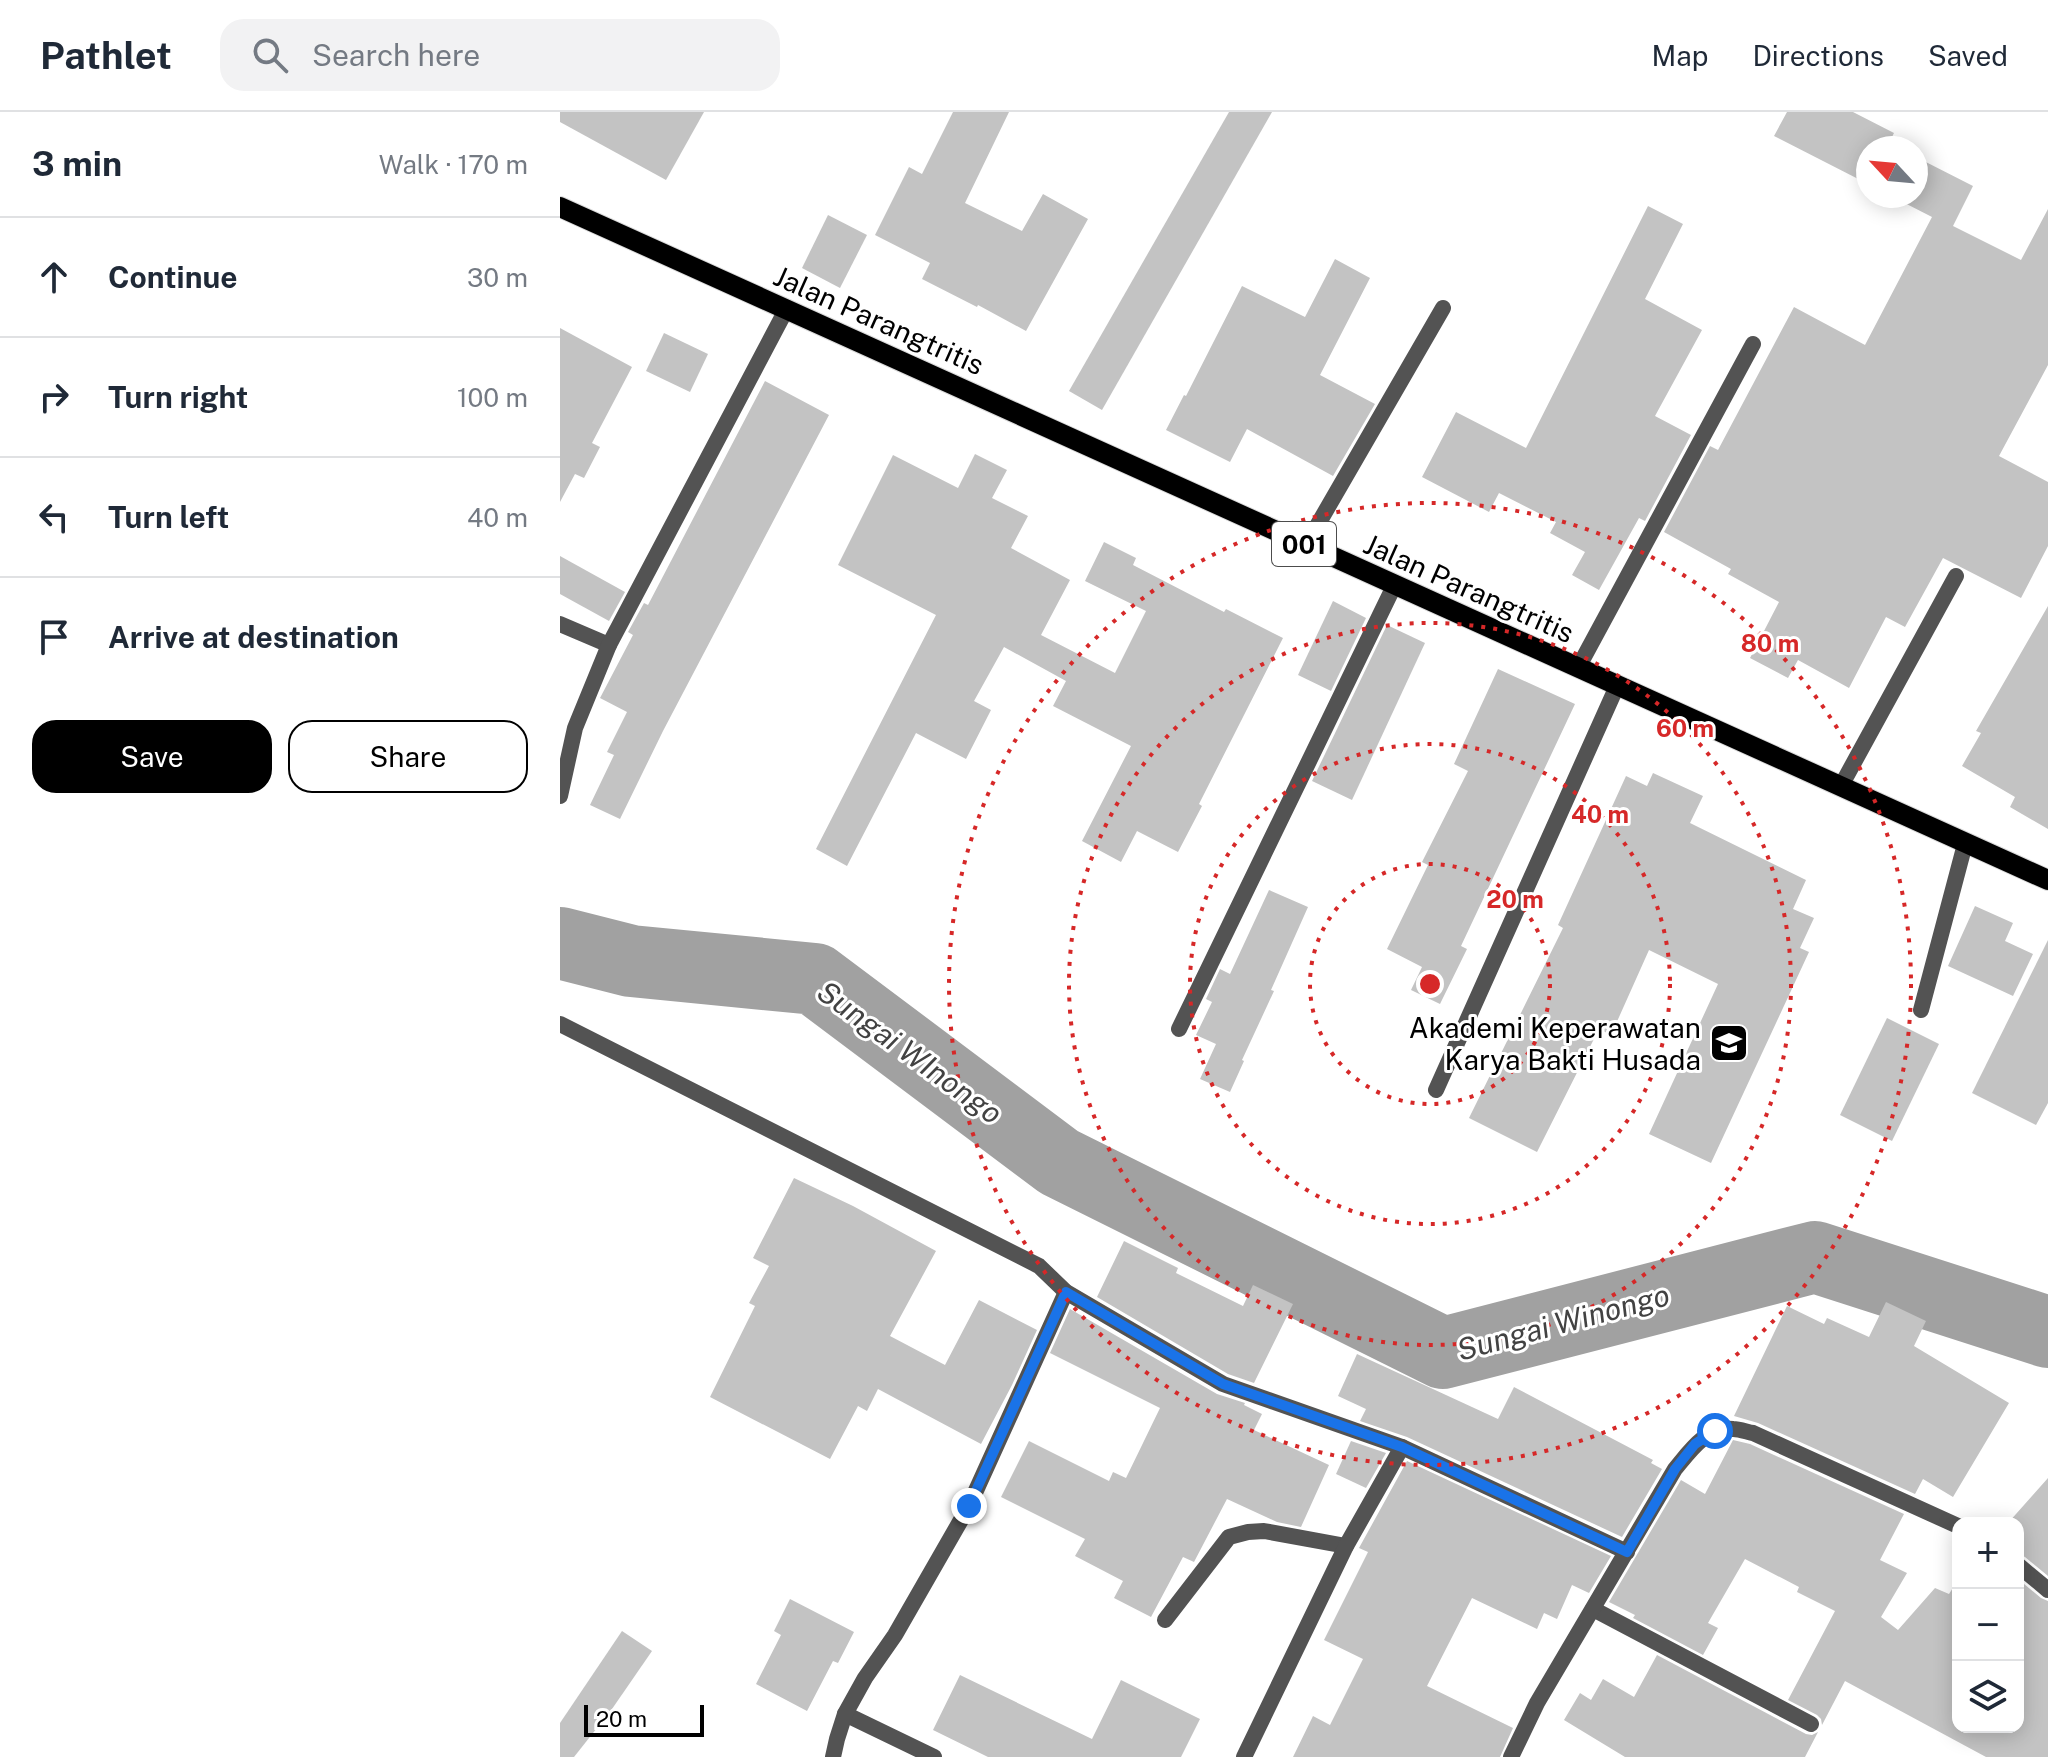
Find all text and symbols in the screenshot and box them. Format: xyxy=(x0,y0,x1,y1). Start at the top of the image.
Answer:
search box xyxy=(220,19,780,91)
text: Pathlet xyxy=(40,33,172,78)
icon: search xyxy=(248,33,292,77)
text: Search here xyxy=(312,37,480,73)
text: Map xyxy=(1652,39,1708,72)
text: Directions xyxy=(1752,39,1884,72)
text: Saved xyxy=(1928,39,2008,72)
north arrow xyxy=(1856,136,1928,208)
text: 3 min xyxy=(32,144,122,184)
text: Walk · 170 m xyxy=(379,149,528,180)
icon: ahead xyxy=(32,255,76,299)
text: Continue xyxy=(108,259,238,295)
street label: Jalan Parangtritis xyxy=(769,259,989,381)
text: 30 m xyxy=(467,262,528,293)
icon: right xyxy=(32,375,76,419)
text: Turn right xyxy=(108,379,248,415)
text: 100 m xyxy=(457,382,528,413)
icon: left xyxy=(32,495,76,539)
text: Turn left xyxy=(108,499,229,535)
text: 40 m xyxy=(467,502,528,533)
road number: 001 xyxy=(1272,522,1336,566)
street label: Jalan Parangtritis xyxy=(1359,527,1579,649)
icon: arrive xyxy=(32,615,76,659)
text: Arrive at destination xyxy=(108,619,399,655)
text: 80 m xyxy=(1741,629,1799,657)
text: 60 m xyxy=(1656,714,1714,742)
button: Save xyxy=(32,720,272,793)
button: Share xyxy=(288,720,528,793)
text: 40 m xyxy=(1571,800,1629,828)
text: 20 m xyxy=(1486,885,1544,913)
centre of rings xyxy=(1416,970,1444,998)
water label: Sungai WInongo xyxy=(811,973,1009,1131)
place label: Akademi Keperawatan Karya Bakti Husada xyxy=(1409,1011,1701,1076)
school or university icon: Akademi Keperawatan Karya Bakti Husada xyxy=(1708,1022,1750,1064)
water label: Sungai Winongo xyxy=(1453,1276,1673,1368)
route start xyxy=(1697,1413,1733,1449)
route end xyxy=(951,1488,987,1524)
map controls xyxy=(1952,1517,2024,1733)
button: + xyxy=(1952,1517,2024,1589)
button: − xyxy=(1952,1589,2024,1661)
button: layers xyxy=(1952,1661,2024,1733)
scale bar xyxy=(584,1701,704,1737)
text: 20 m xyxy=(596,1706,647,1732)

